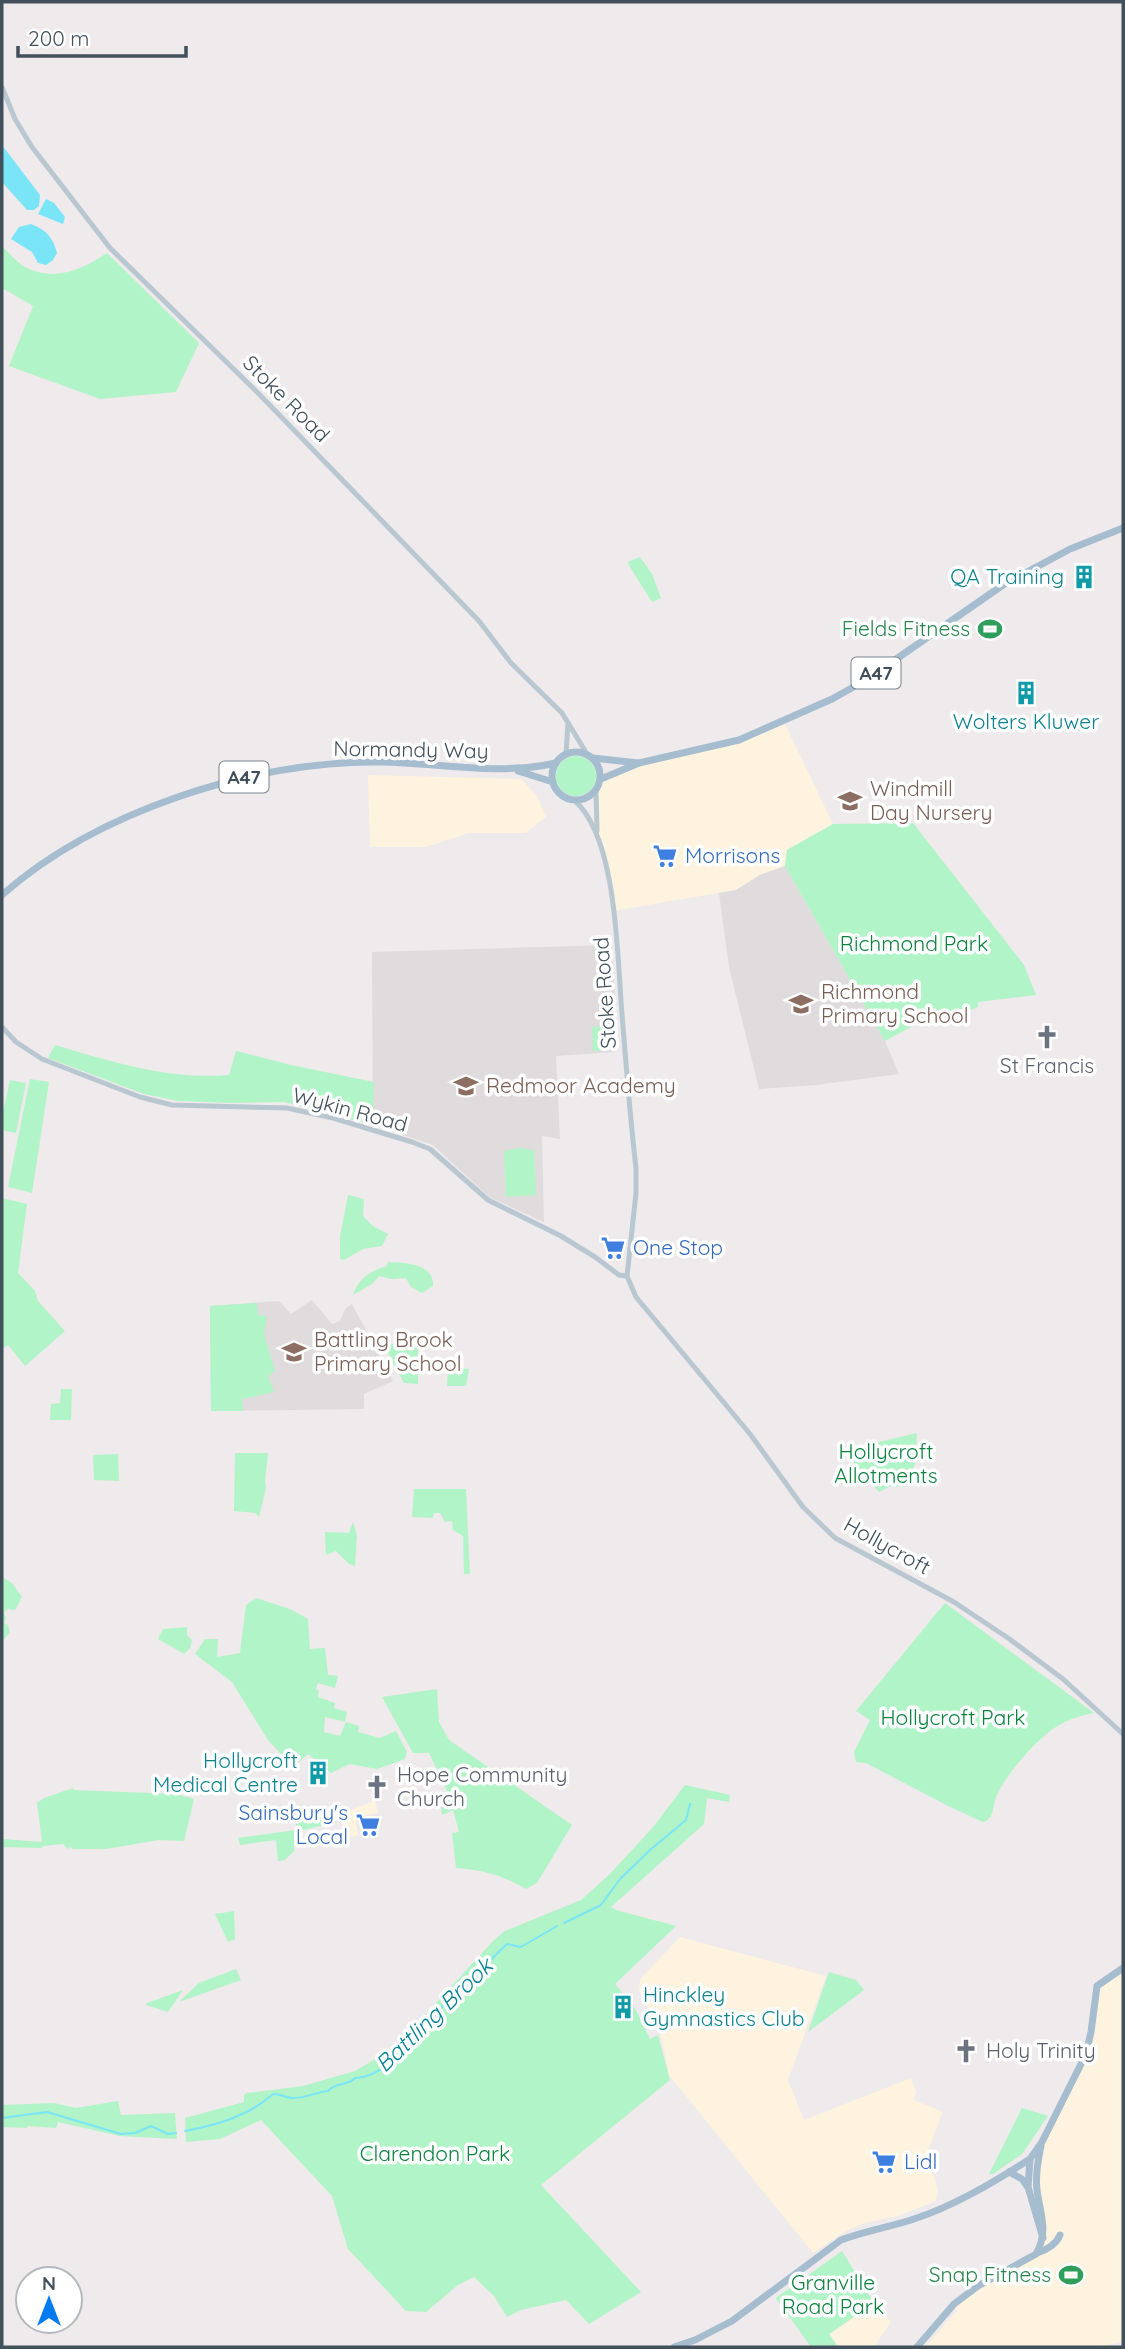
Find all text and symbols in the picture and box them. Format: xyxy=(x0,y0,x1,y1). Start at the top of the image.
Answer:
scale bar xyxy=(18,14,186,58)
text: 200 m xyxy=(28,25,90,51)
street label: Stoke Road xyxy=(238,350,335,447)
place label: QA Training xyxy=(950,563,1064,589)
building icon: QA Training xyxy=(1070,563,1098,591)
place label: Fields Fitness xyxy=(842,615,970,641)
sports icon: Fields Fitness xyxy=(976,615,1004,643)
road number: A47 xyxy=(852,658,900,688)
building icon: Wolters Kluwer xyxy=(1012,679,1040,707)
place label: Wolters Kluwer xyxy=(953,708,1099,734)
street label: Normandy Way xyxy=(333,735,489,763)
road number: A47 xyxy=(219,762,268,792)
place label: Windmill Day Nursery xyxy=(870,775,993,825)
school or university icon: Windmill Day Nursery xyxy=(836,787,864,815)
supermarket icon: Morrisons xyxy=(651,842,679,870)
place label: Morrisons xyxy=(685,842,780,868)
park label: Richmond Park xyxy=(840,930,988,956)
street label: Stoke Road xyxy=(587,936,621,1050)
place label: Richmond Primary School xyxy=(821,978,969,1028)
school or university icon: Richmond Primary School xyxy=(787,990,815,1018)
church icon: St Francis xyxy=(1033,1023,1061,1051)
place label: St Francis xyxy=(1000,1052,1094,1078)
school or university icon: Redmoor Academy xyxy=(452,1072,480,1100)
place label: Redmoor Academy xyxy=(486,1072,676,1098)
street label: Wykin Road xyxy=(290,1081,411,1137)
supermarket icon: One Stop xyxy=(599,1234,627,1262)
place label: One Stop xyxy=(633,1234,723,1260)
place label: Battling Brook Primary School xyxy=(314,1326,462,1376)
school or university icon: Battling Brook Primary School xyxy=(280,1338,308,1366)
park label: Hollycroft Allotments xyxy=(834,1438,938,1488)
street label: Hollycroft xyxy=(840,1511,935,1580)
park label: Hollycroft Park xyxy=(880,1704,1026,1730)
place label: Hollycroft Medical Centre xyxy=(153,1747,298,1797)
building icon: Hollycroft Medical Centre xyxy=(304,1759,332,1787)
place label: Hope Community Church xyxy=(397,1761,567,1811)
church icon: Hope Community Church xyxy=(363,1773,391,1801)
place label: Sainsbury's Local xyxy=(238,1799,348,1849)
supermarket icon: Sainsbury's Local xyxy=(354,1811,382,1839)
water label: Battling Brook xyxy=(369,1950,500,2078)
place label: Hinckley Gymnastics Club xyxy=(643,1981,805,2031)
building icon: Hinckley Gymnastics Club xyxy=(609,1993,637,2021)
church icon: Holy Trinity xyxy=(952,2037,980,2065)
place label: Holy Trinity xyxy=(986,2037,1096,2063)
park label: Clarendon Park xyxy=(360,2140,510,2166)
supermarket icon: Lidl xyxy=(870,2148,898,2176)
place label: Lidl xyxy=(904,2148,937,2174)
place label: Snap Fitness xyxy=(929,2261,1051,2287)
sports icon: Snap Fitness xyxy=(1057,2261,1085,2289)
north arrow xyxy=(14,2265,84,2335)
park label: Granville Road Park xyxy=(782,2269,884,2319)
text: N xyxy=(42,2271,56,2295)

